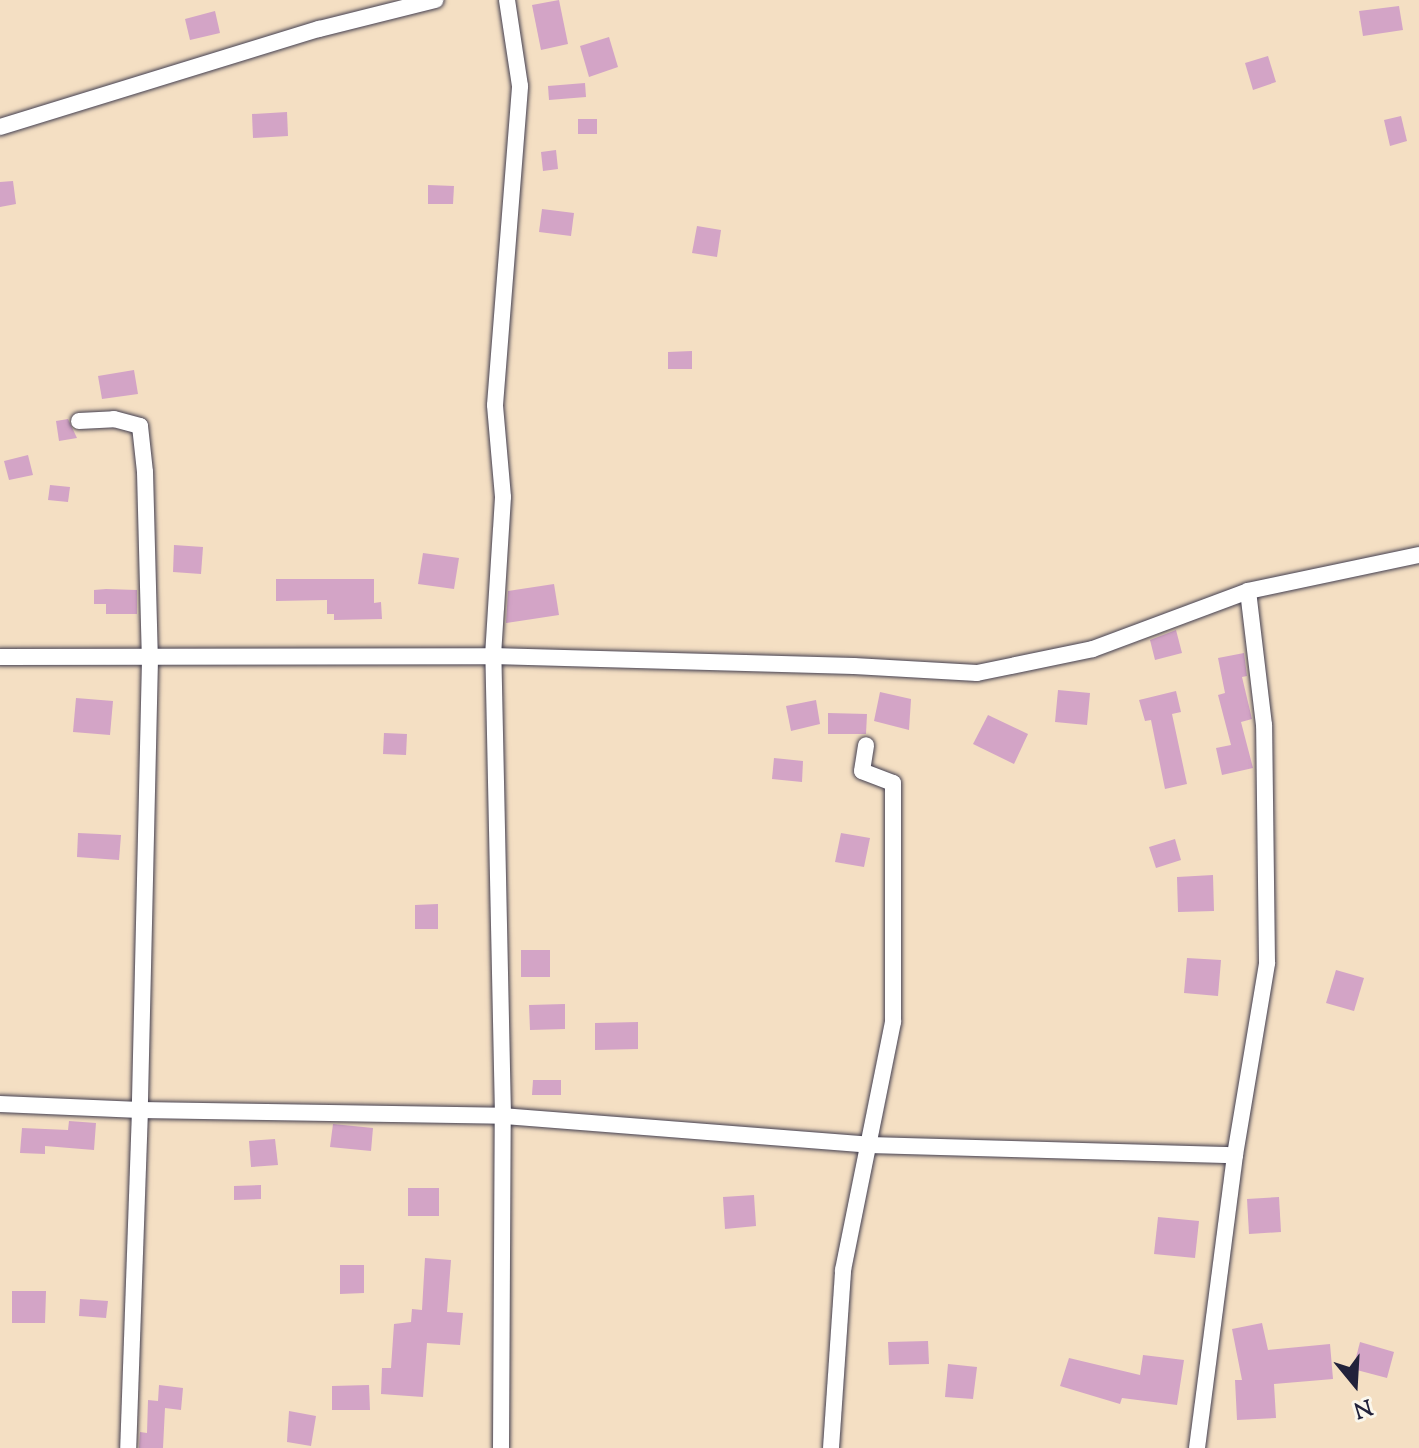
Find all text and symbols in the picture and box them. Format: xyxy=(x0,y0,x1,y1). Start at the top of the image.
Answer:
north arrow xyxy=(1315,1344,1395,1424)
text: N xyxy=(1349,1389,1376,1425)

